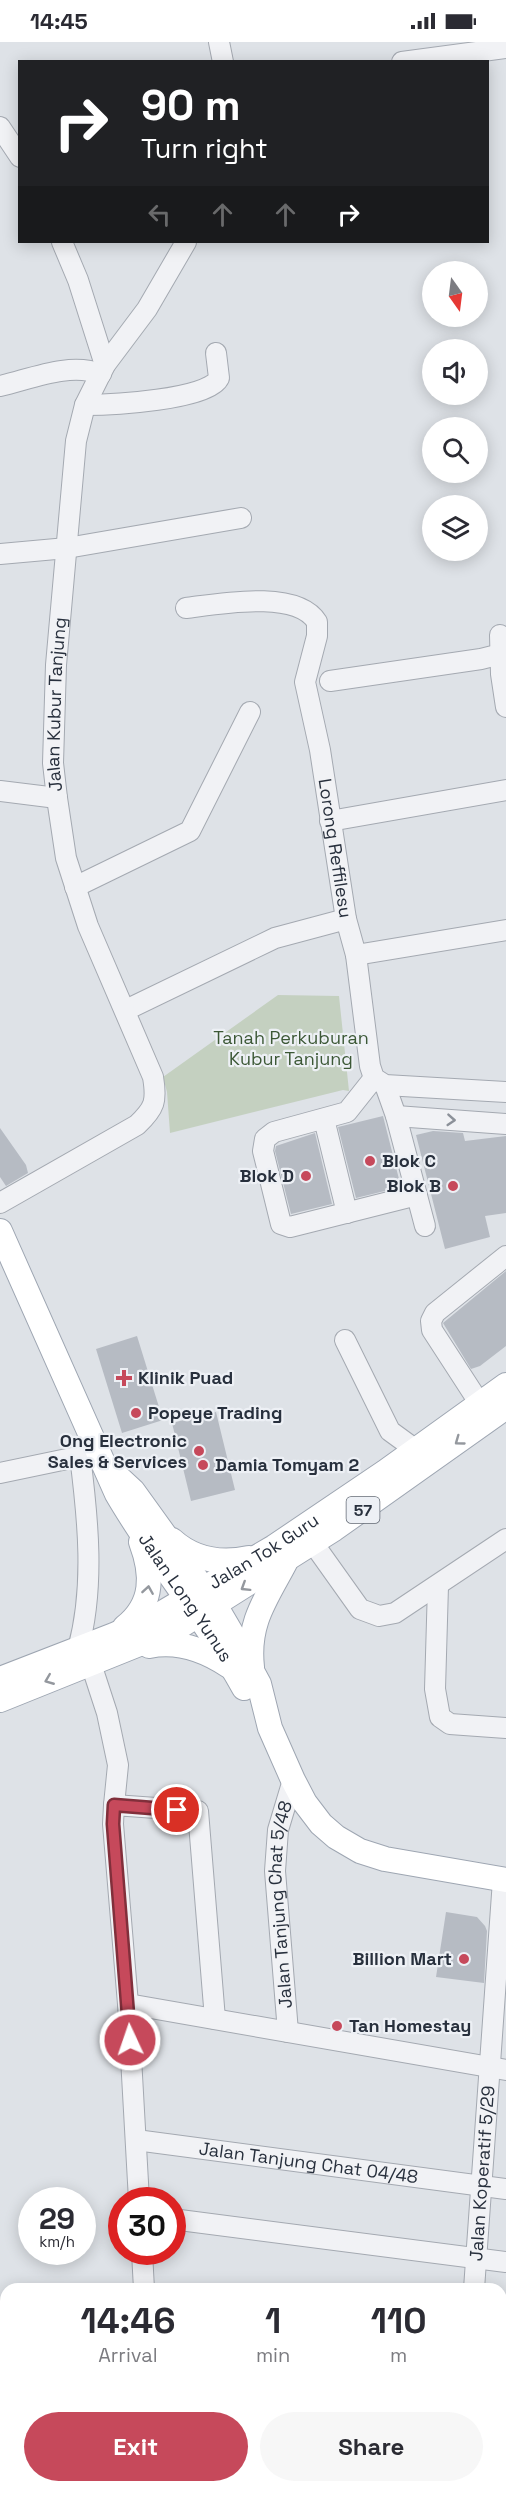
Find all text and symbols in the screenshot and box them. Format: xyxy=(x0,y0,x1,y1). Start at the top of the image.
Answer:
text: 14:45 xyxy=(30,7,88,35)
text: 90 m xyxy=(141,79,241,132)
icon: right xyxy=(42,84,120,162)
text: Turn right xyxy=(141,131,268,166)
icon: left xyxy=(143,198,176,231)
icon: ahead xyxy=(206,198,239,231)
icon: ahead xyxy=(269,198,302,231)
icon: right xyxy=(332,198,365,231)
north arrow xyxy=(422,261,488,327)
map controls xyxy=(422,261,488,561)
button: sound xyxy=(422,339,488,405)
button: search xyxy=(422,417,488,483)
button: layers xyxy=(422,495,488,561)
street label: Jalan Kubur Tanjung xyxy=(41,616,71,793)
street label: Lorong Reffilesu xyxy=(314,777,358,919)
park label: Tanah Perkuburan Kubur Tanjung xyxy=(213,1026,369,1070)
one-way arrow xyxy=(447,1113,456,1126)
place label: Blok C xyxy=(382,1149,436,1172)
marker: Blok C xyxy=(363,1154,377,1168)
place label: Blok D xyxy=(240,1164,294,1187)
marker: Blok D xyxy=(299,1169,313,1183)
place label: Blok B xyxy=(387,1174,441,1197)
marker: Blok B xyxy=(446,1179,460,1193)
place label: Klinik Puad xyxy=(138,1366,233,1389)
marker: Klinik Puad xyxy=(115,1369,133,1387)
place label: Popeye Trading xyxy=(148,1401,282,1424)
marker: Popeye Trading xyxy=(129,1406,143,1420)
place label: Ong Electronic Sales & Services xyxy=(48,1429,187,1473)
one-way arrow xyxy=(454,1434,465,1445)
marker: Ong Electronic Sales & Services xyxy=(192,1444,206,1458)
place label: Damia Tomyam 2 xyxy=(215,1453,360,1476)
marker: Damia Tomyam 2 xyxy=(196,1458,210,1472)
road number: 57 xyxy=(346,1497,380,1523)
street label: Jalan Tok Guru xyxy=(204,1508,323,1594)
street label: Jalan Long Yunus xyxy=(134,1529,238,1666)
one-way arrow xyxy=(241,1579,251,1591)
one-way arrow xyxy=(142,1586,154,1595)
one-way arrow xyxy=(44,1673,55,1685)
pin xyxy=(151,1784,202,1835)
icon: arrive xyxy=(160,1793,193,1826)
street label: Jalan Tanjung Chat 5/48 xyxy=(263,1798,297,2010)
place label: Billion Mart xyxy=(353,1947,452,1970)
marker: Billion Mart xyxy=(457,1952,471,1966)
position arrow xyxy=(98,2008,162,2072)
place label: Tan Homestay xyxy=(349,2014,471,2037)
marker: Tan Homestay xyxy=(330,2019,344,2033)
street label: Jalan Koperatif 5/29 xyxy=(464,2085,499,2262)
street label: Jalan Tanjung Chat 04/48 xyxy=(198,2136,420,2188)
speed limit sign: 30 xyxy=(108,2187,186,2265)
text: 29 xyxy=(39,2199,75,2238)
text: km/h xyxy=(39,2232,75,2251)
text: 14:46 xyxy=(80,2298,175,2344)
text: 1 xyxy=(265,2298,281,2344)
text: 110 xyxy=(371,2298,427,2344)
text: Arrival xyxy=(98,2342,158,2368)
text: min xyxy=(256,2342,290,2368)
text: m xyxy=(390,2342,407,2368)
button: Exit xyxy=(24,2412,248,2481)
button: Share xyxy=(260,2412,483,2481)

